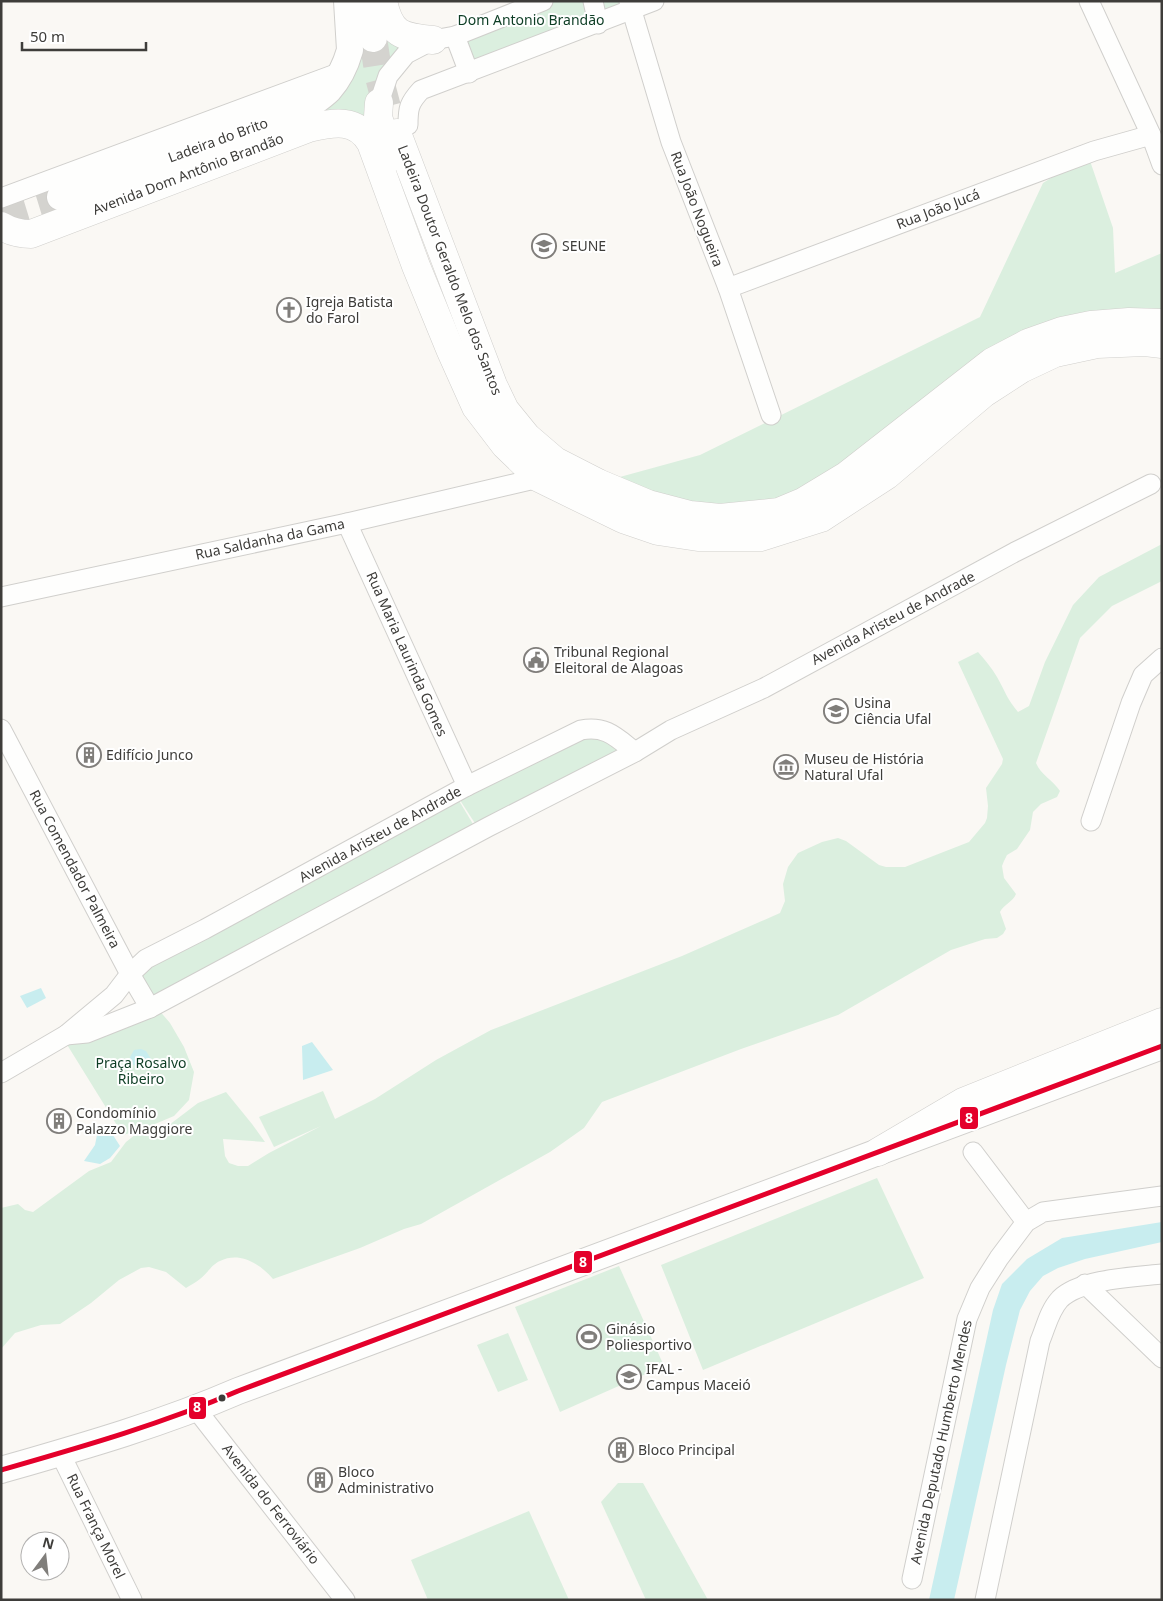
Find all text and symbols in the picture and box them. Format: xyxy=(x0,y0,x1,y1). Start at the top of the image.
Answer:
park label: Dom Antonio Brandão xyxy=(458,10,604,29)
scale bar xyxy=(22,20,146,52)
text: 50 m xyxy=(30,26,65,46)
street label: Ladeira do Brito xyxy=(165,113,270,166)
street label: Avenida Dom Antônio Brandão xyxy=(90,128,286,219)
street label: Ladeira Doutor Geraldo Melo dos Santos xyxy=(394,142,507,398)
street label: Rua João Nogueira xyxy=(667,148,728,269)
street label: Rua João Jucá xyxy=(893,184,982,233)
school or university icon: SEUNE xyxy=(531,233,557,259)
place label: SEUNE xyxy=(562,236,606,255)
place label: Igreja Batista do Farol xyxy=(306,292,393,327)
church icon: Igreja Batista do Farol xyxy=(276,297,302,323)
street label: Rua Saldanha da Gama xyxy=(193,513,346,564)
street label: Avenida Aristeu de Andrade xyxy=(808,566,978,669)
street label: Rua Maria Laurinda Gomes xyxy=(362,568,453,740)
place label: Tribunal Regional Eleitoral de Alagoas xyxy=(554,642,684,677)
public building icon: Tribunal Regional Eleitoral de Alagoas xyxy=(523,647,549,673)
place label: Usina Ciência Ufal xyxy=(854,693,931,728)
school or university icon: Usina Ciência Ufal xyxy=(823,698,849,724)
building icon: Edifício Junco xyxy=(76,742,102,768)
place label: Edifício Junco xyxy=(106,745,193,764)
place label: Museu de História Natural Ufal xyxy=(804,749,924,784)
museum icon: Museu de História Natural Ufal xyxy=(773,754,799,780)
street label: Avenida Aristeu de Andrade xyxy=(295,781,464,886)
street label: Rua Comendador Palmeira xyxy=(26,786,125,951)
park label: Praça Rosalvo Ribeiro xyxy=(96,1053,186,1088)
place label: Condomínio Palazzo Maggiore xyxy=(76,1103,192,1138)
line badge: 8 xyxy=(959,1106,979,1130)
building icon: Condomínio Palazzo Maggiore xyxy=(46,1108,72,1134)
text: 8 xyxy=(965,1108,973,1127)
line badge: 8 xyxy=(573,1250,593,1274)
text: 8 xyxy=(579,1252,587,1271)
street label: Avenida Deputado Humberto Mendes xyxy=(905,1318,976,1566)
place label: Ginásio Poliesportivo xyxy=(606,1319,692,1354)
sports icon: Ginásio Poliesportivo xyxy=(576,1324,602,1350)
place label: IFAL - Campus Maceió xyxy=(646,1359,751,1394)
school or university icon: IFAL - Campus Maceió xyxy=(616,1364,642,1390)
unlabelled marker xyxy=(217,1393,227,1403)
line badge: 8 xyxy=(188,1396,207,1420)
text: 8 xyxy=(193,1397,201,1416)
building icon: Bloco Principal xyxy=(608,1437,634,1463)
street label: Avenida do Ferroviário xyxy=(218,1439,324,1568)
place label: Bloco Principal xyxy=(638,1440,735,1459)
place label: Bloco Administrativo xyxy=(338,1462,434,1497)
building icon: Bloco Administrativo xyxy=(307,1467,333,1493)
street label: Rua França Morel xyxy=(63,1470,130,1581)
north arrow xyxy=(20,1531,70,1581)
text: N xyxy=(41,1532,56,1554)

